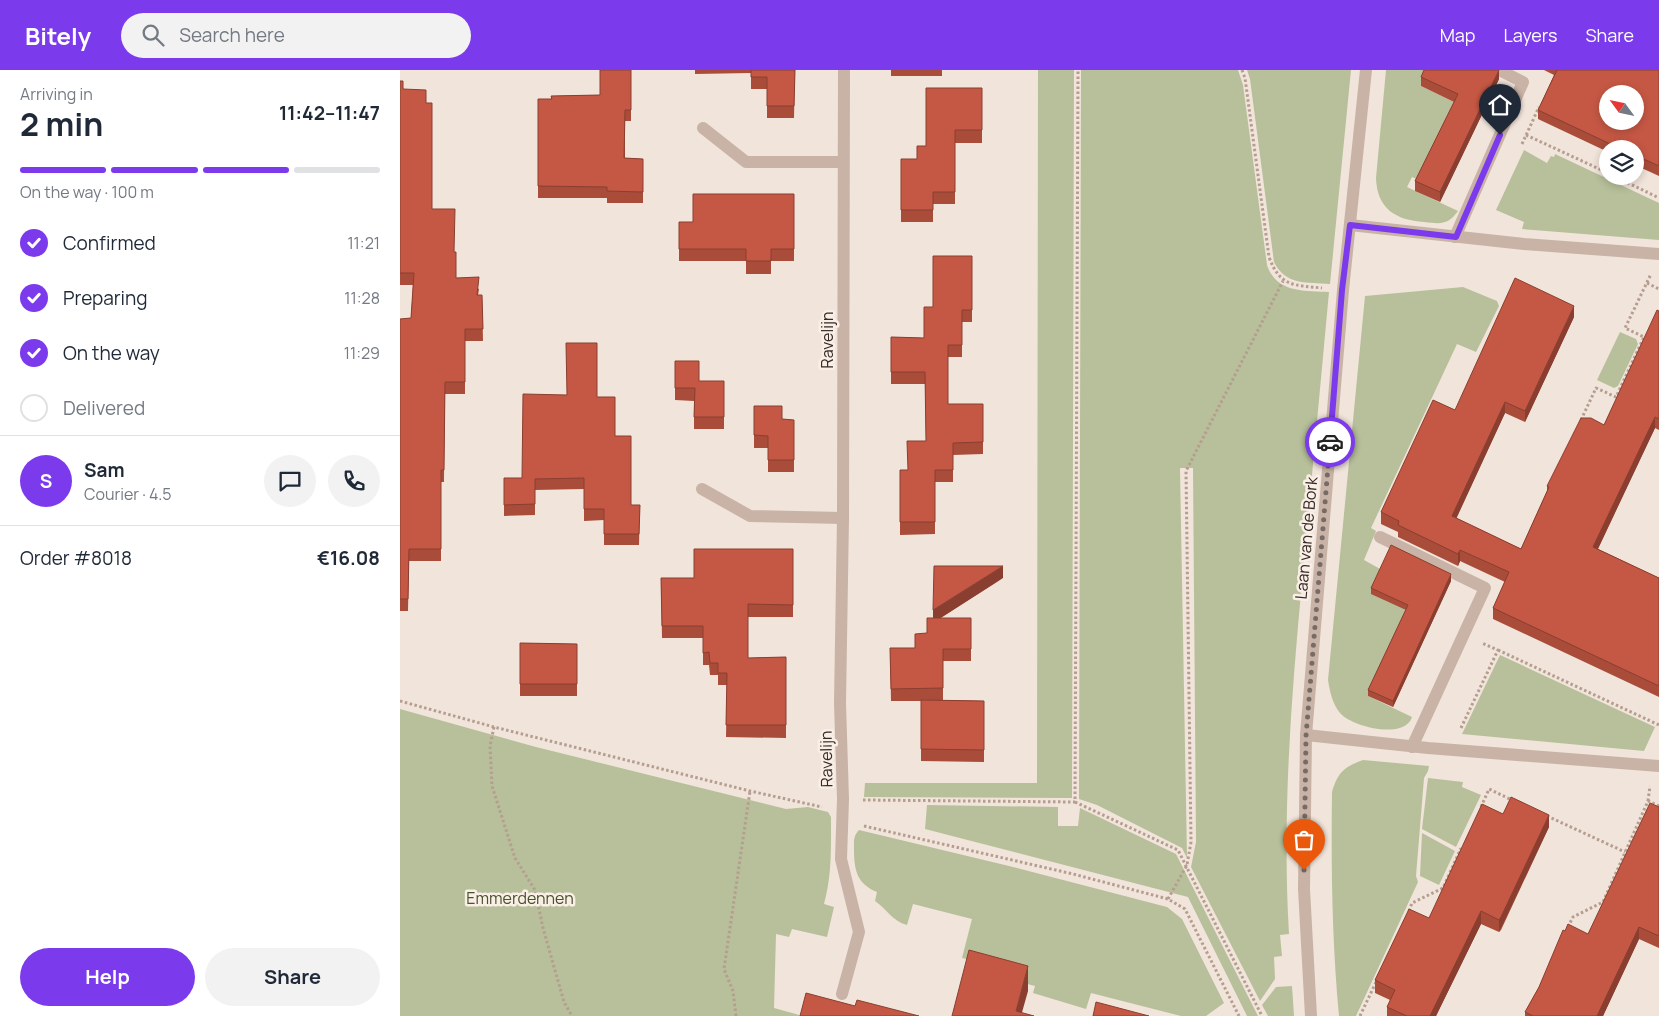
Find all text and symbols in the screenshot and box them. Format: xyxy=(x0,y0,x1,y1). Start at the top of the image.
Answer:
search box xyxy=(121,13,471,58)
text: Bitely xyxy=(25,19,91,52)
icon: search xyxy=(139,21,167,49)
text: Search here xyxy=(179,22,285,48)
text: Map xyxy=(1440,23,1475,47)
text: Layers xyxy=(1503,23,1557,47)
text: Share xyxy=(1585,23,1634,47)
text: Arriving in xyxy=(20,83,93,105)
pin xyxy=(1479,84,1521,135)
north arrow xyxy=(1599,85,1644,130)
map controls xyxy=(1599,85,1644,185)
icon: home xyxy=(1486,91,1514,119)
text: 11:42–11:47 xyxy=(279,100,380,126)
text: 2 min xyxy=(20,102,103,146)
button: layers xyxy=(1599,140,1644,185)
text: On the way · 100 m xyxy=(20,181,154,203)
icon: check xyxy=(20,229,48,257)
text: Confirmed xyxy=(63,230,156,256)
text: 11:21 xyxy=(347,232,380,254)
icon: check xyxy=(20,284,48,312)
text: Preparing xyxy=(63,285,148,311)
text: 11:28 xyxy=(344,287,380,309)
street label: Ravelijn xyxy=(816,312,838,368)
icon: check xyxy=(20,339,48,367)
text: On the way xyxy=(63,340,160,366)
text: 11:29 xyxy=(344,342,380,364)
text: Delivered xyxy=(63,395,145,421)
courier xyxy=(1305,417,1355,467)
icon: car xyxy=(1316,428,1344,456)
button: chat xyxy=(264,455,316,507)
button: phone xyxy=(328,455,380,507)
text: Sam xyxy=(84,457,125,483)
text: S xyxy=(40,468,52,494)
street label: Laan van de Bork xyxy=(1290,475,1322,600)
text: Courier · 4.5 xyxy=(84,483,171,505)
text: Order #8018 xyxy=(20,545,132,571)
text: €16.08 xyxy=(317,545,380,571)
street label: Ravelijn xyxy=(815,730,837,788)
pin xyxy=(1283,819,1325,870)
icon: bag xyxy=(1290,826,1318,854)
park label: Emmerdennen xyxy=(466,887,574,909)
button: Help xyxy=(20,948,195,1006)
button: Share xyxy=(205,948,380,1006)

